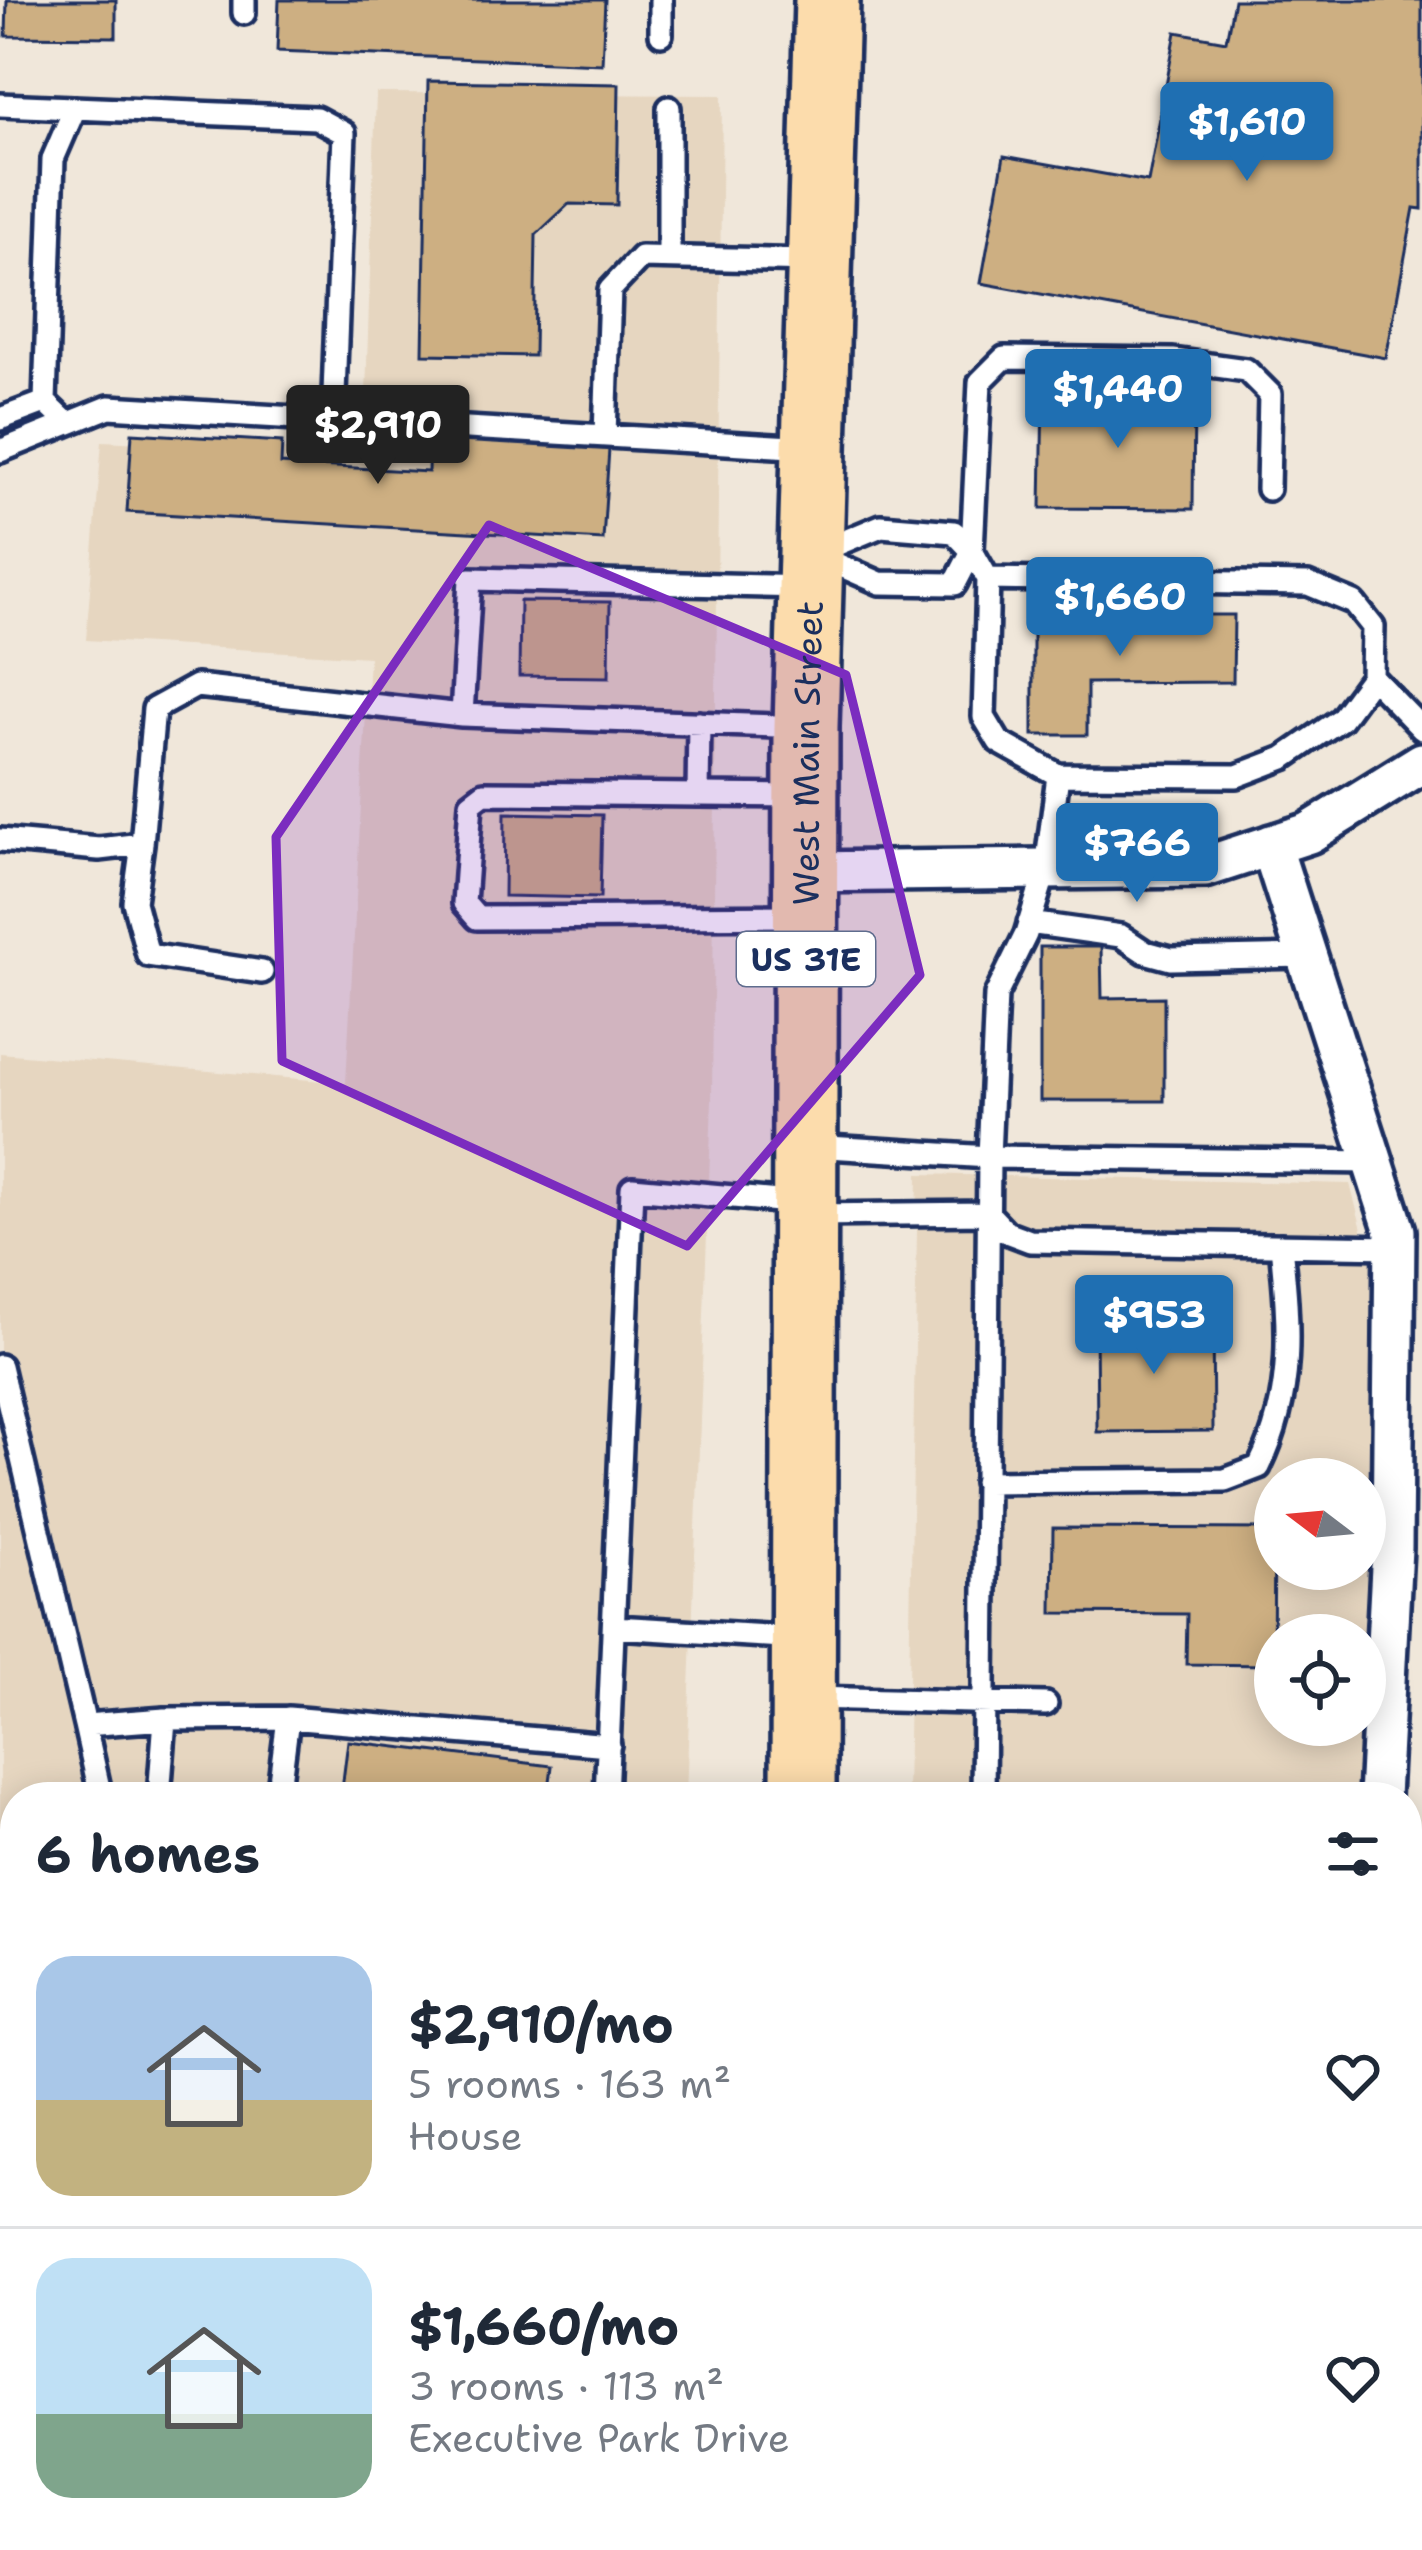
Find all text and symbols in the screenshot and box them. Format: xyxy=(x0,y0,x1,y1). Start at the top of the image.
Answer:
pin: $1,610 xyxy=(1149,82,1345,184)
text: $1,610 xyxy=(1187,95,1307,147)
pin: $1,440 xyxy=(1020,349,1216,451)
text: $1,440 xyxy=(1052,362,1184,414)
pin: $2,910 xyxy=(280,385,476,487)
text: $2,910 xyxy=(313,398,443,450)
pin: $1,660 xyxy=(1022,557,1218,659)
text: $1,660 xyxy=(1053,570,1187,622)
street label: West Main Street xyxy=(781,600,834,906)
pin: $766 xyxy=(1066,803,1208,905)
text: $766 xyxy=(1083,816,1191,868)
road number: US 31E xyxy=(737,932,875,986)
pin: $953 xyxy=(1083,1275,1225,1377)
text: $953 xyxy=(1102,1288,1206,1340)
north arrow xyxy=(1254,1458,1386,1590)
map controls xyxy=(1254,1458,1386,1746)
button: locate xyxy=(1254,1614,1386,1746)
text: 6 homes xyxy=(36,1820,260,1888)
icon: filters xyxy=(1320,1821,1386,1887)
text: $2,910/mo xyxy=(408,1990,674,2058)
icon: home xyxy=(132,2004,276,2148)
icon: heart xyxy=(1320,2043,1386,2109)
text: 5 rooms · 163 m² xyxy=(408,2058,731,2110)
text: House xyxy=(408,2110,523,2162)
text: $1,660/mo xyxy=(408,2292,679,2360)
icon: home xyxy=(132,2306,276,2450)
icon: heart xyxy=(1320,2345,1386,2411)
text: 3 rooms · 113 m² xyxy=(408,2360,724,2412)
text: Executive Park Drive xyxy=(408,2412,790,2464)

